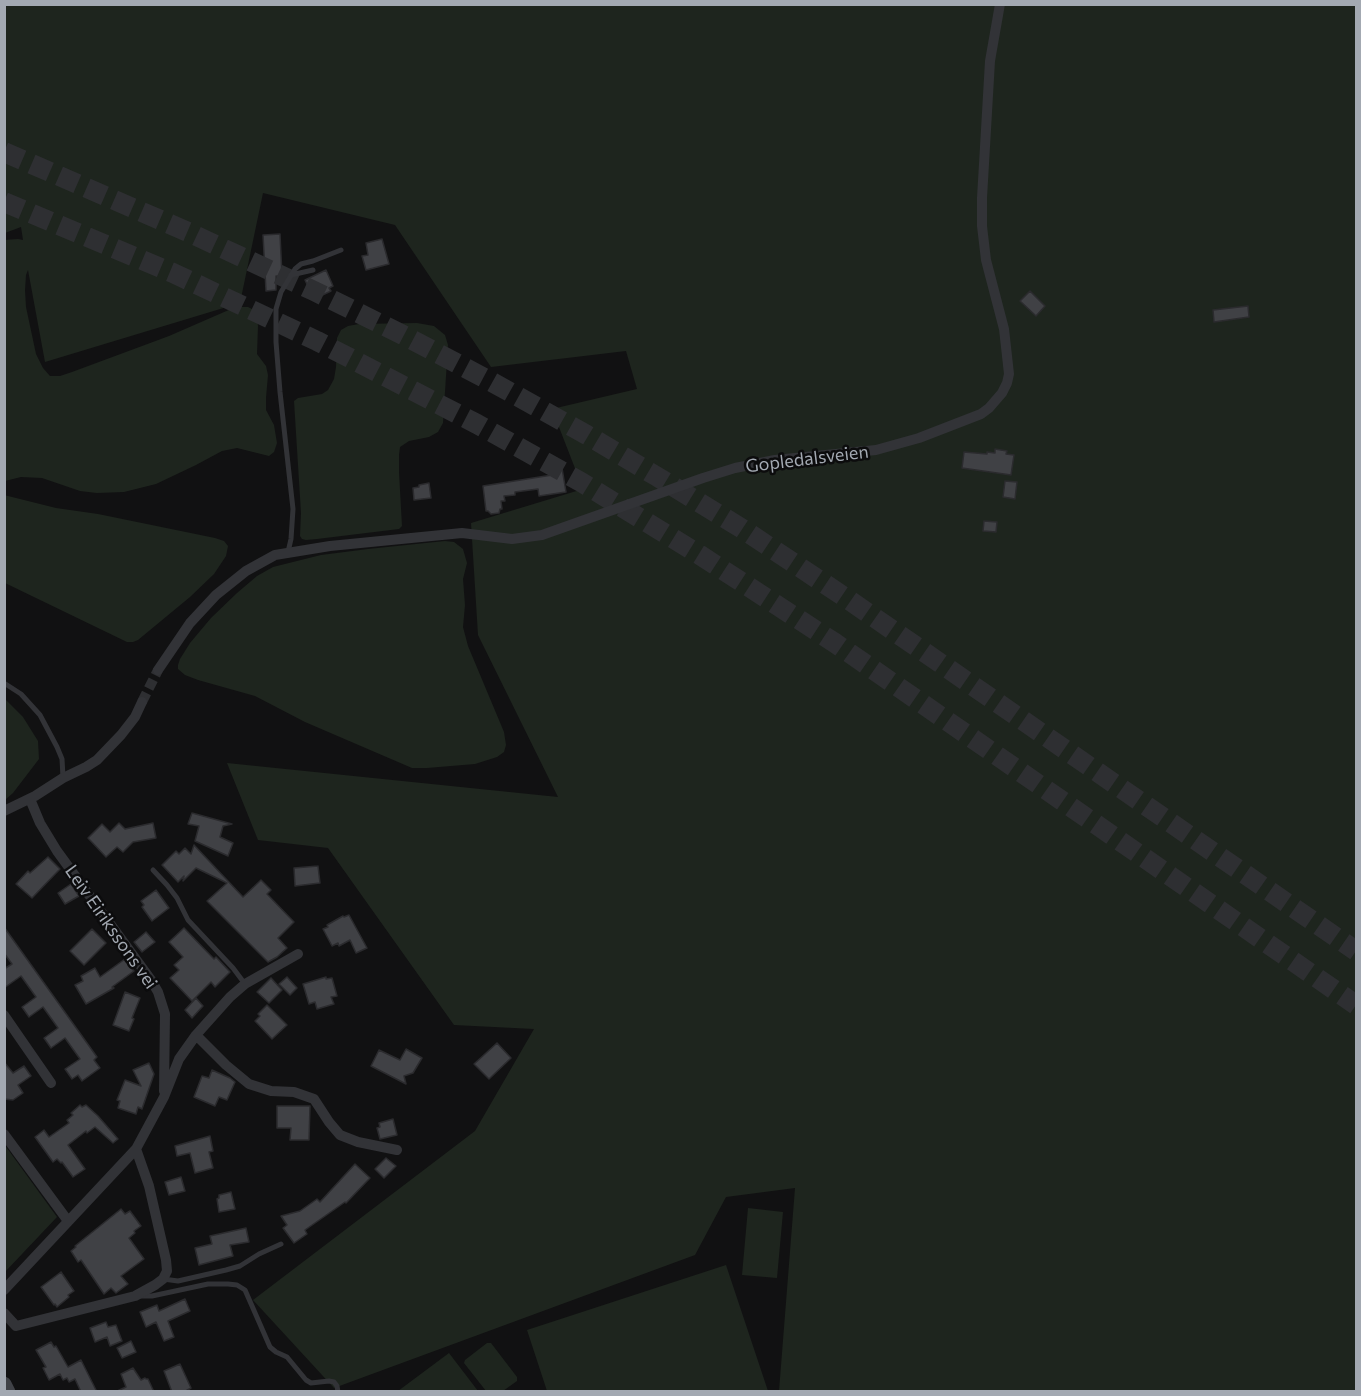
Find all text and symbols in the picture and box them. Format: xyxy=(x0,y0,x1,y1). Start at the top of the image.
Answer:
street label: Gopledalsveien xyxy=(744,441,870,477)
street label: Leiv Eirikssons vei xyxy=(60,861,162,993)

